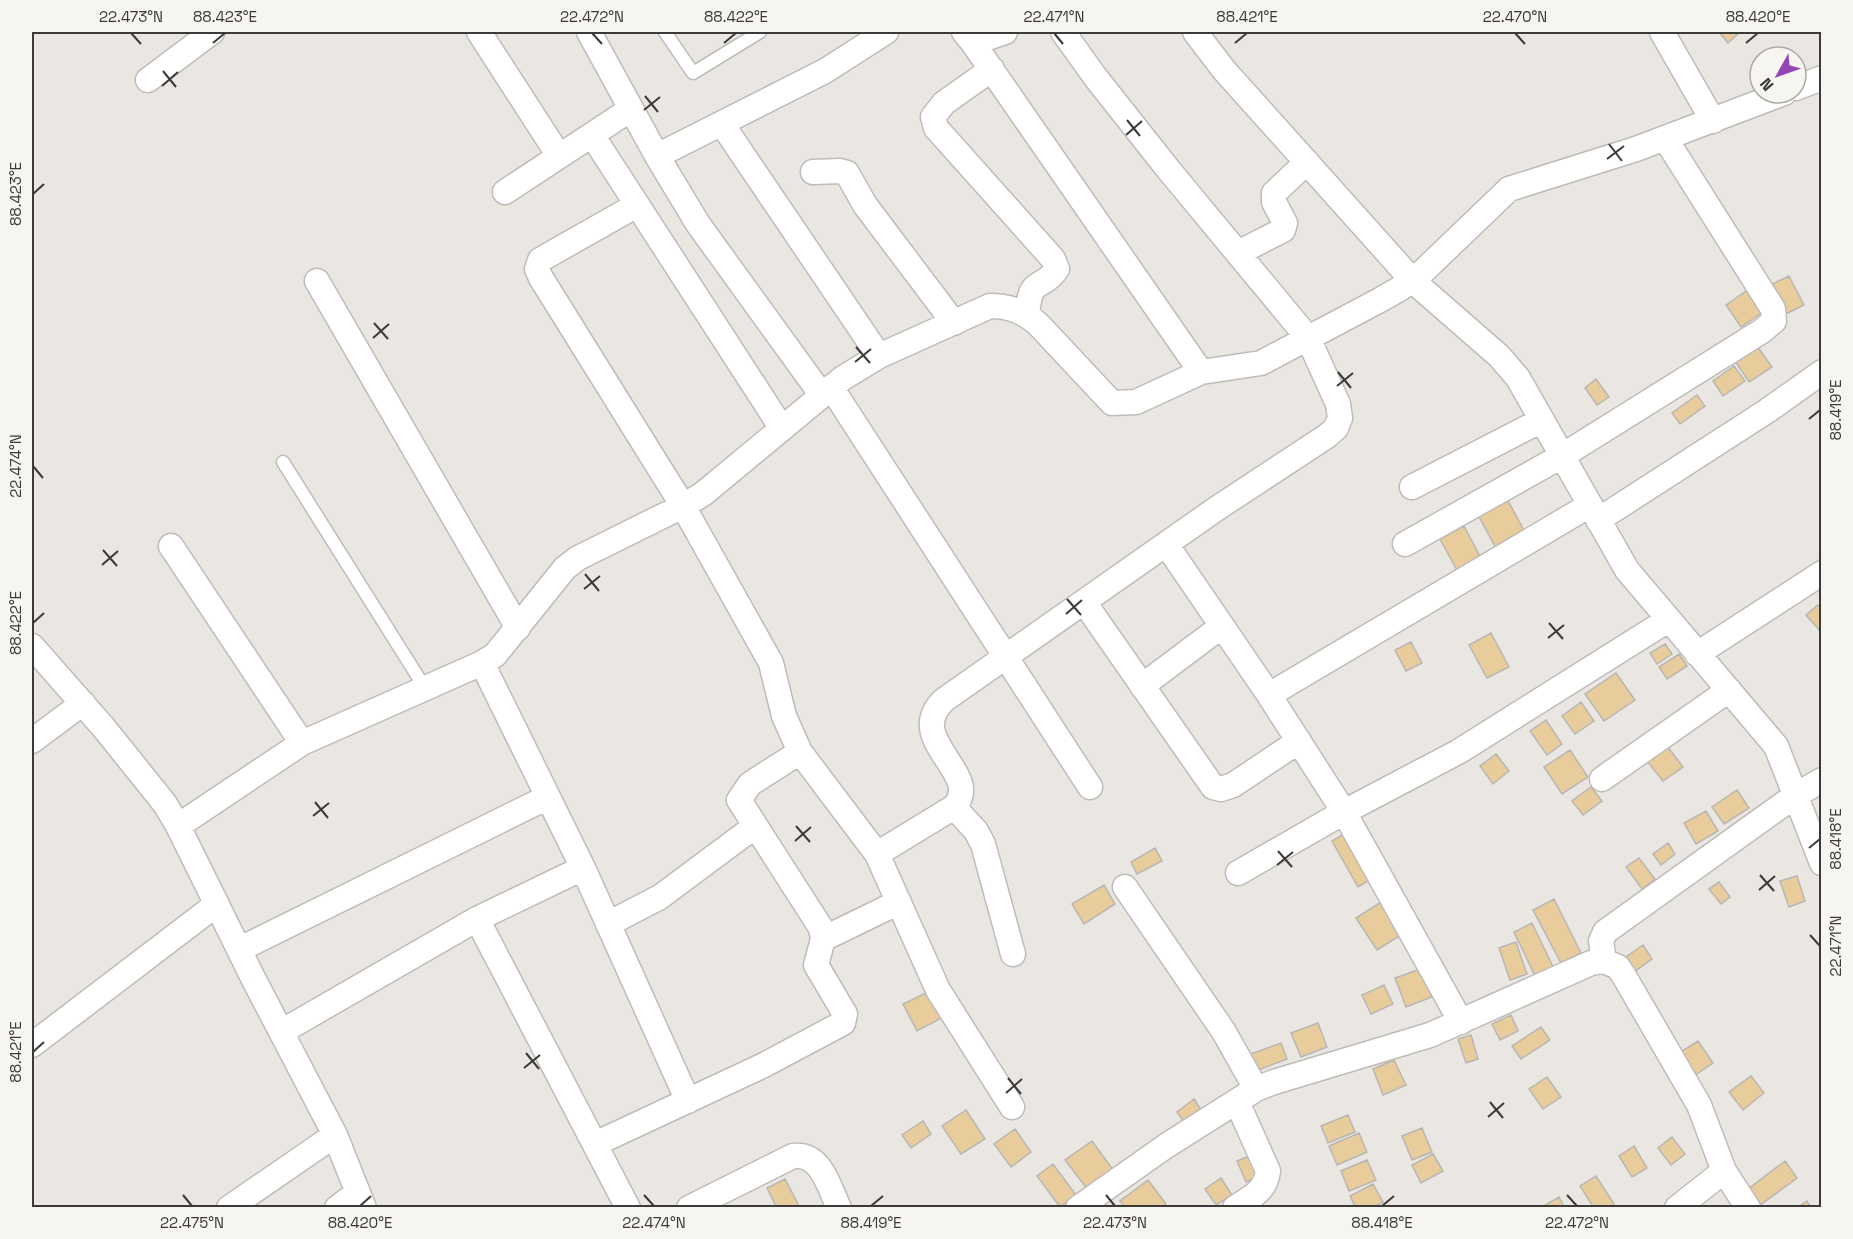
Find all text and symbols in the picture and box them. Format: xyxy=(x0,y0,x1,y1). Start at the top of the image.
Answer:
text: 22.473°N xyxy=(99,7,163,26)
text: 88.423°E xyxy=(193,7,257,26)
text: 22.472°N xyxy=(560,7,624,26)
text: 88.422°E xyxy=(704,7,768,26)
text: 22.471°N xyxy=(1023,7,1085,26)
text: 88.421°E xyxy=(1216,7,1278,26)
text: 22.470°N xyxy=(1483,7,1547,26)
text: 88.420°E xyxy=(1726,7,1790,26)
north arrow xyxy=(1748,45,1808,105)
text: N xyxy=(1755,73,1778,95)
text: 88.423°E xyxy=(6,162,25,226)
text: 88.419°E xyxy=(1826,379,1845,441)
text: 22.474°N xyxy=(6,434,25,498)
text: 88.422°E xyxy=(6,591,25,655)
text: 88.418°E xyxy=(1826,808,1845,870)
text: 22.471°N xyxy=(1826,915,1845,977)
text: 88.421°E xyxy=(6,1021,25,1083)
text: 22.475°N xyxy=(160,1213,224,1232)
text: 88.420°E xyxy=(328,1213,392,1232)
text: 22.474°N xyxy=(622,1213,686,1232)
text: 88.419°E xyxy=(840,1213,902,1232)
text: 22.473°N xyxy=(1083,1213,1147,1232)
text: 88.418°E xyxy=(1351,1213,1413,1232)
text: 22.472°N xyxy=(1545,1213,1609,1232)

